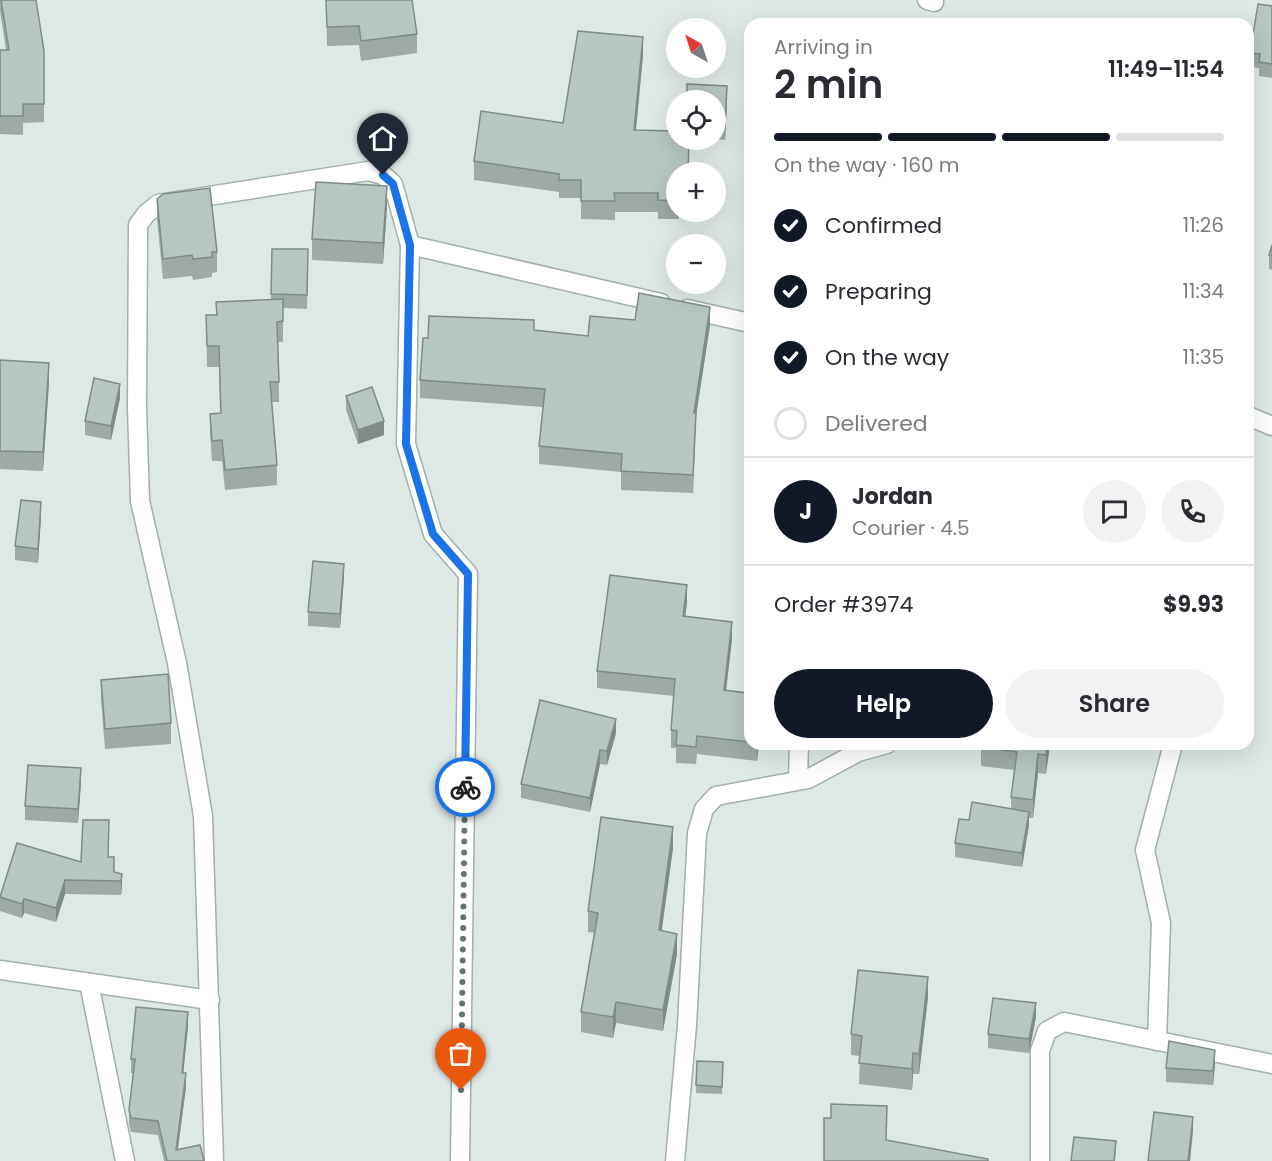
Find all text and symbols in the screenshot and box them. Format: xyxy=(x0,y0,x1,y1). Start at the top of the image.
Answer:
north arrow xyxy=(666,18,726,78)
map controls xyxy=(666,18,726,294)
text: Arriving in xyxy=(774,33,873,61)
text: 11:49–11:54 xyxy=(1108,54,1224,85)
text: 2 min xyxy=(774,57,883,112)
button: locate xyxy=(666,90,726,150)
pin xyxy=(357,113,408,175)
icon: home xyxy=(366,122,399,155)
text: On the way · 160 m xyxy=(774,151,959,179)
button: + xyxy=(666,162,726,222)
icon: check xyxy=(774,209,807,242)
text: Confirmed xyxy=(825,210,942,241)
text: 11:26 xyxy=(1183,211,1224,239)
button: − xyxy=(666,234,726,294)
icon: check xyxy=(774,275,807,308)
text: Preparing xyxy=(825,276,932,307)
text: 11:34 xyxy=(1183,277,1224,305)
icon: check xyxy=(774,341,807,374)
text: On the way xyxy=(825,342,949,373)
text: 11:35 xyxy=(1183,343,1224,371)
text: Delivered xyxy=(825,408,928,439)
button: chat xyxy=(1083,480,1146,543)
button: phone xyxy=(1161,480,1224,543)
text: Jordan xyxy=(852,481,933,512)
text: J xyxy=(799,496,812,527)
text: Courier · 4.5 xyxy=(852,514,970,542)
text: Order #3974 xyxy=(774,589,913,620)
text: $9.93 xyxy=(1163,589,1224,620)
button: Help xyxy=(774,669,993,738)
button: Share xyxy=(1005,669,1224,738)
courier xyxy=(435,757,495,817)
icon: bike xyxy=(449,771,482,804)
pin xyxy=(435,1028,486,1090)
icon: bag xyxy=(444,1037,477,1070)

